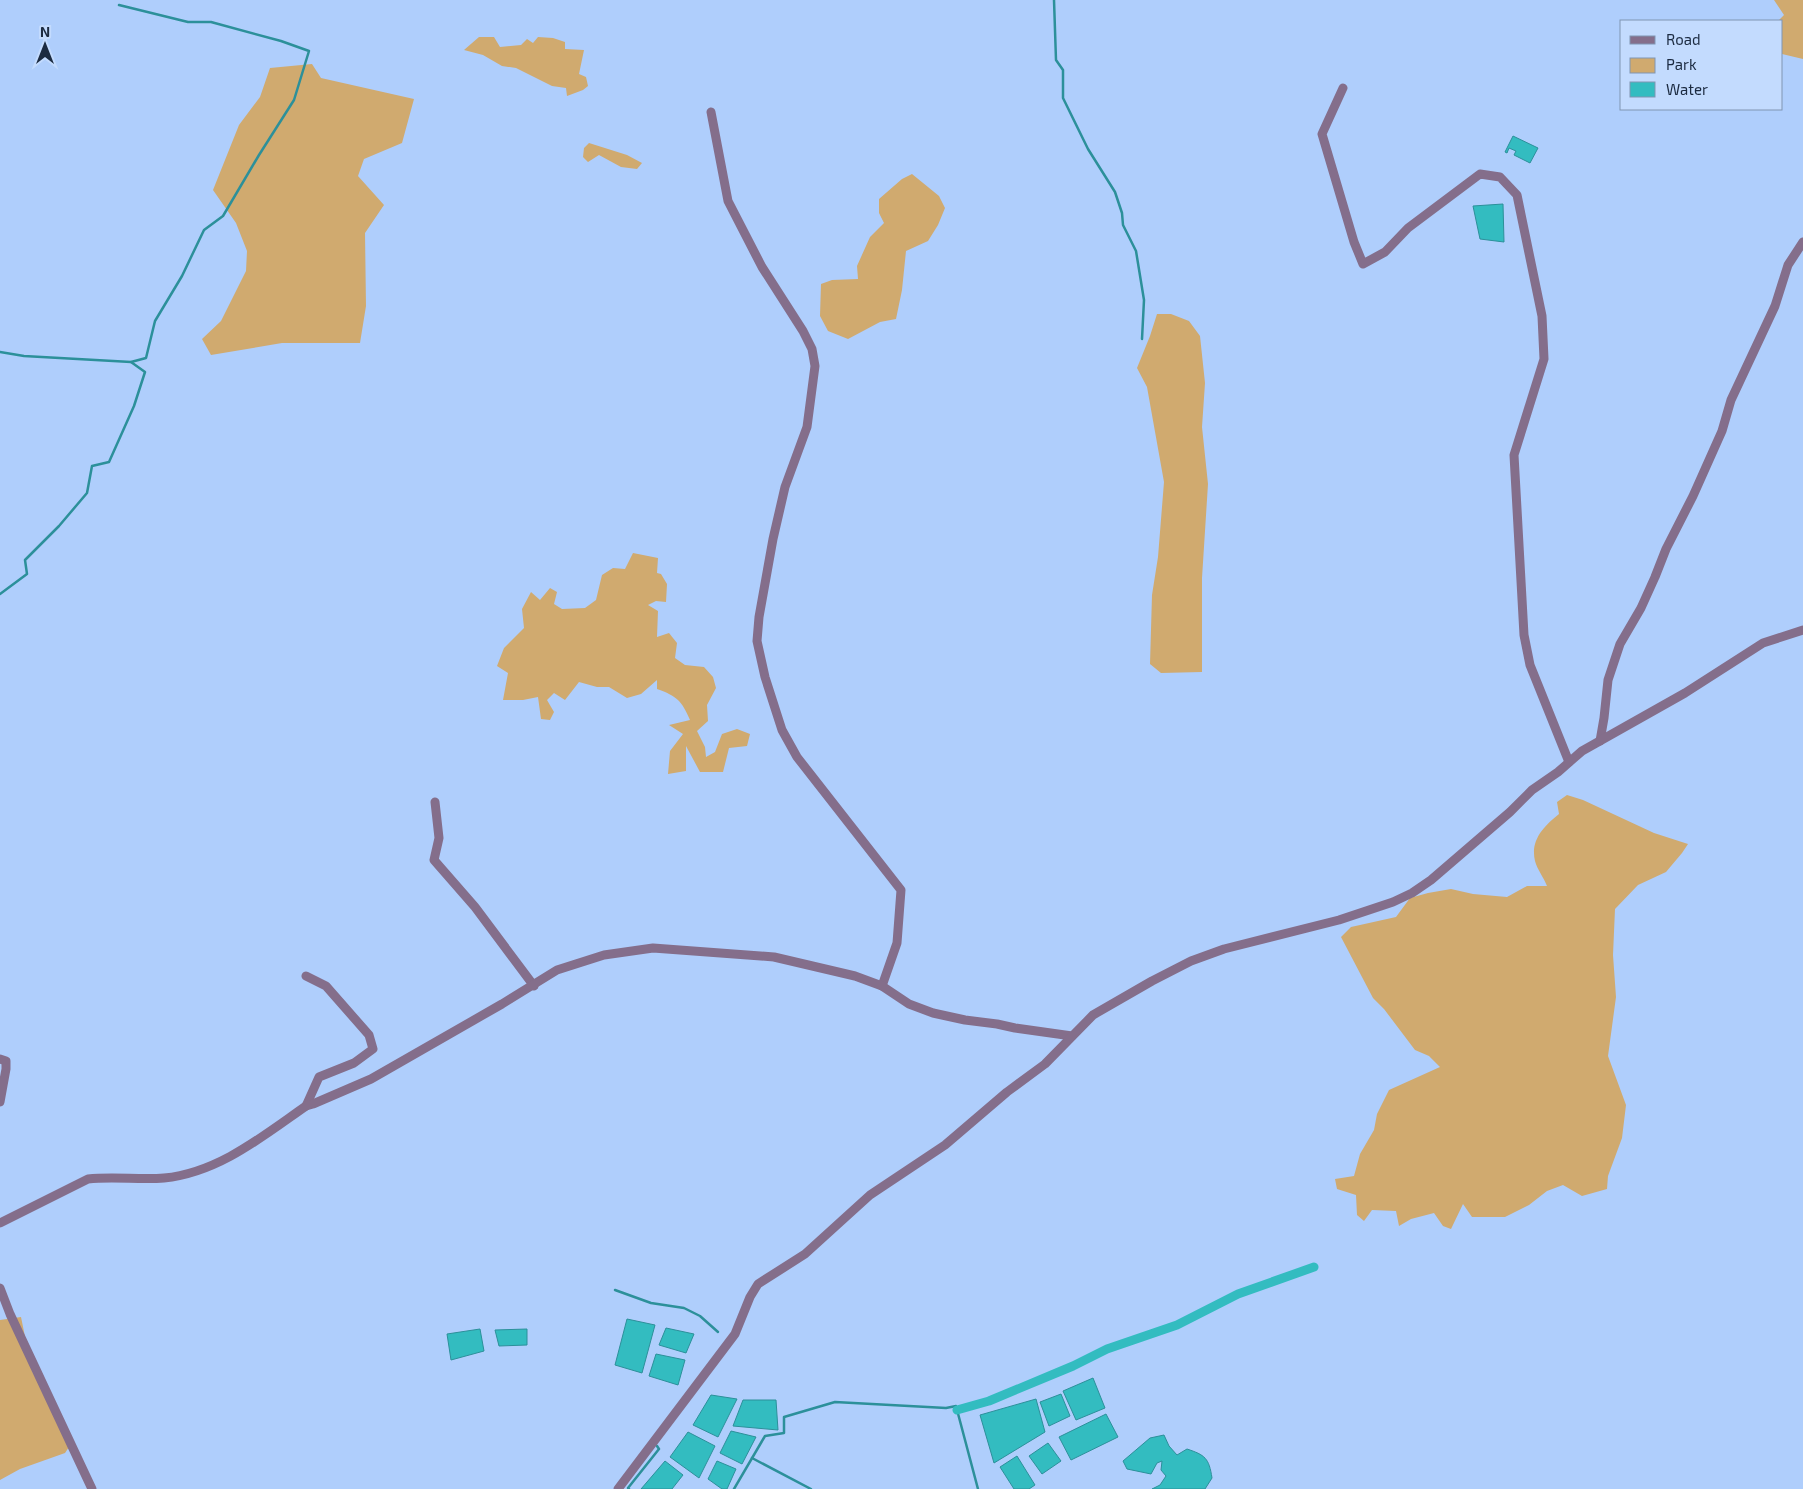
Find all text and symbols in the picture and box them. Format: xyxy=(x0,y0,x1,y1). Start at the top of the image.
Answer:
north arrow xyxy=(20,20,70,70)
legend xyxy=(1620,20,1783,110)
text: N xyxy=(40,23,50,40)
text: Road xyxy=(1666,30,1701,48)
text: Park xyxy=(1666,55,1697,73)
text: Water xyxy=(1666,80,1708,98)

